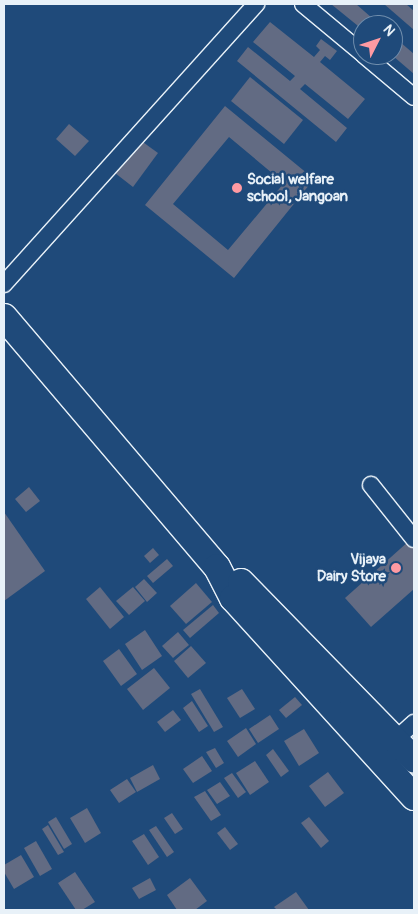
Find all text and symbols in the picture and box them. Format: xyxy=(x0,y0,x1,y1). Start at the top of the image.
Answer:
north arrow xyxy=(353,15,403,65)
text: N xyxy=(379,21,398,40)
place label: Social welfare school, Jangoan xyxy=(247,170,348,205)
marker: Social welfare school, Jangoan xyxy=(231,182,243,194)
place label: Vijaya Dairy Store xyxy=(317,550,386,585)
marker: Vijaya Dairy Store xyxy=(390,562,402,574)

